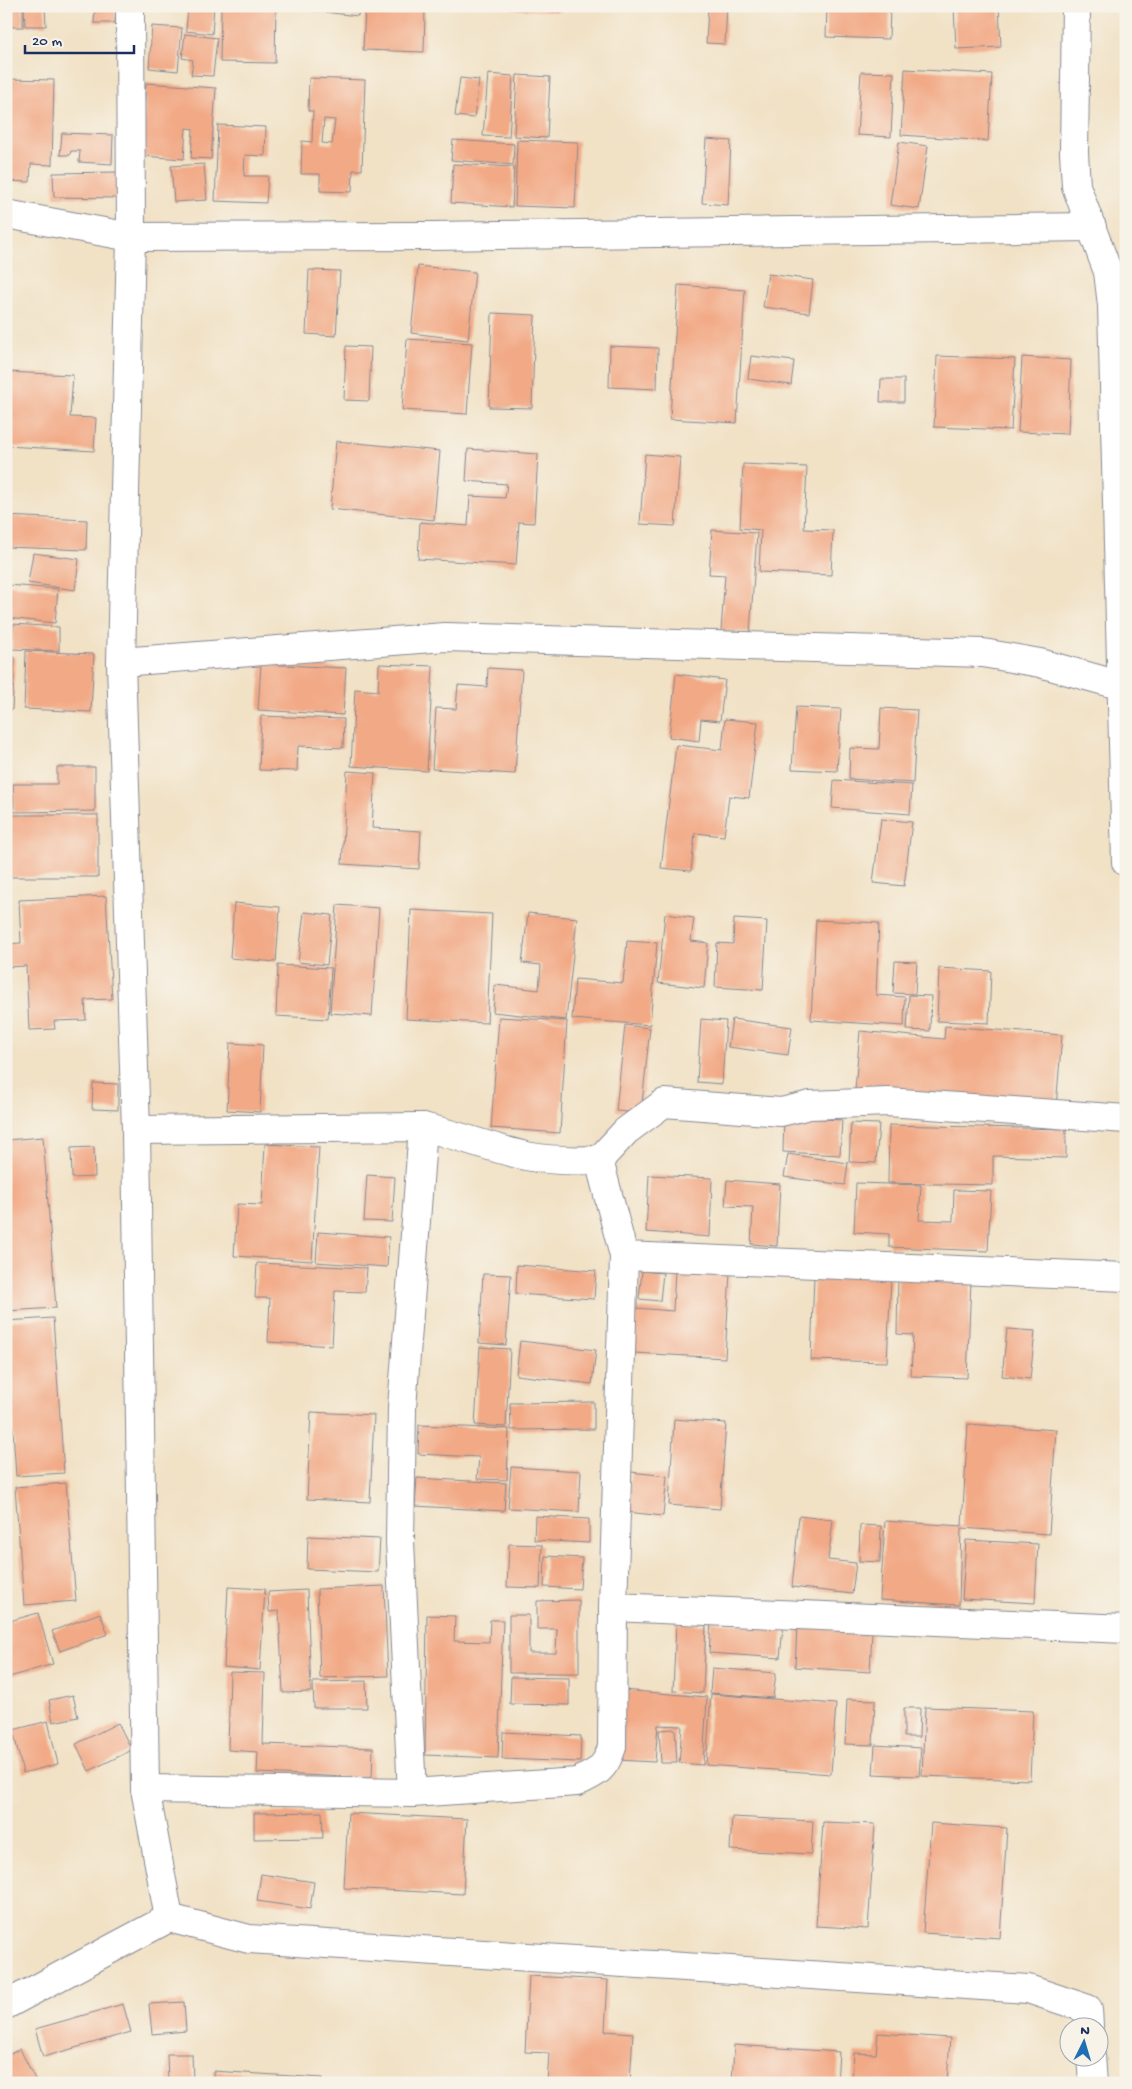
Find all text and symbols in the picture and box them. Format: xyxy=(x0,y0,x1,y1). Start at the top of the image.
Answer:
scale bar xyxy=(25,22,134,54)
text: 20 m xyxy=(32,33,62,51)
north arrow xyxy=(1060,2016,1110,2066)
text: N xyxy=(1080,2023,1090,2040)

